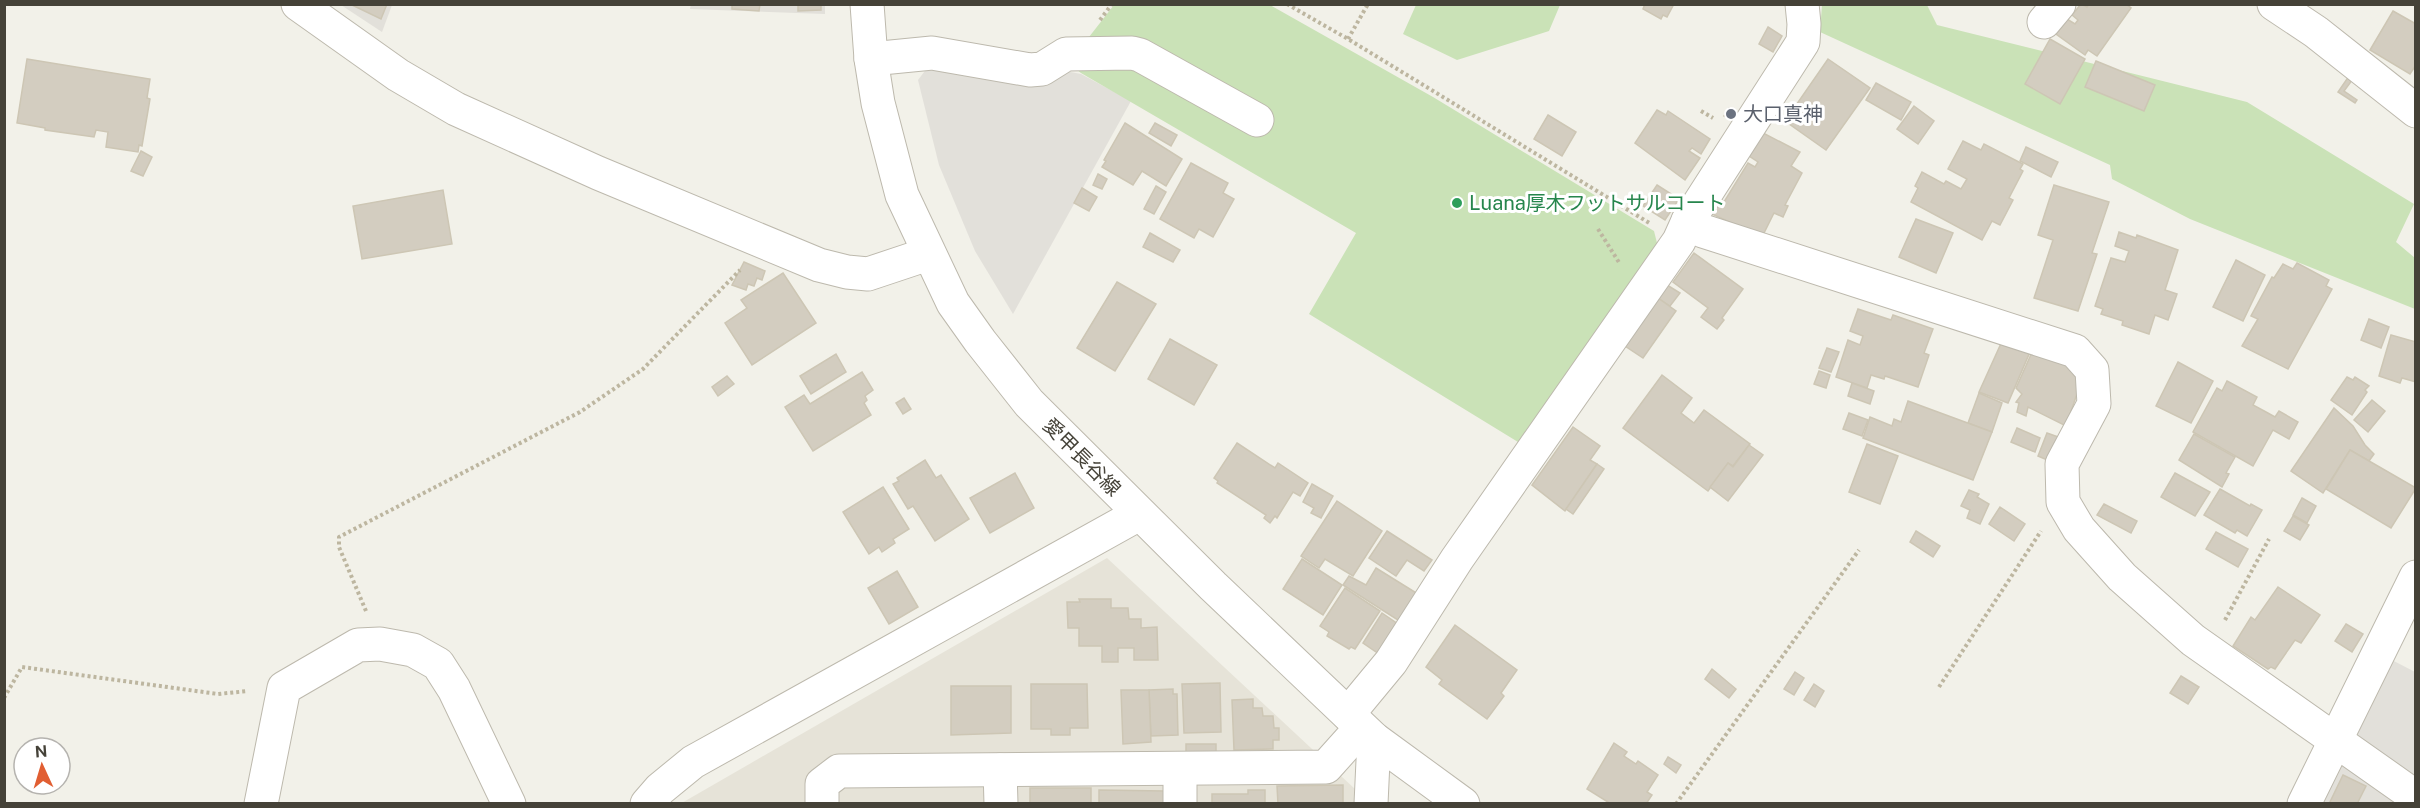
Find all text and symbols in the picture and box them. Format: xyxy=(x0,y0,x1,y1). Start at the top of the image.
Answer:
place label: 大口真神 xyxy=(1743,102,1823,126)
marker: 大口真神 xyxy=(1724,107,1738,121)
place label: Luana厚木フットサルコート xyxy=(1469,191,1725,215)
marker: Luana厚木フットサルコート xyxy=(1450,196,1464,210)
street label: 愛甲長谷線 xyxy=(1038,413,1126,501)
north arrow xyxy=(12,736,72,796)
text: N xyxy=(34,742,48,761)

